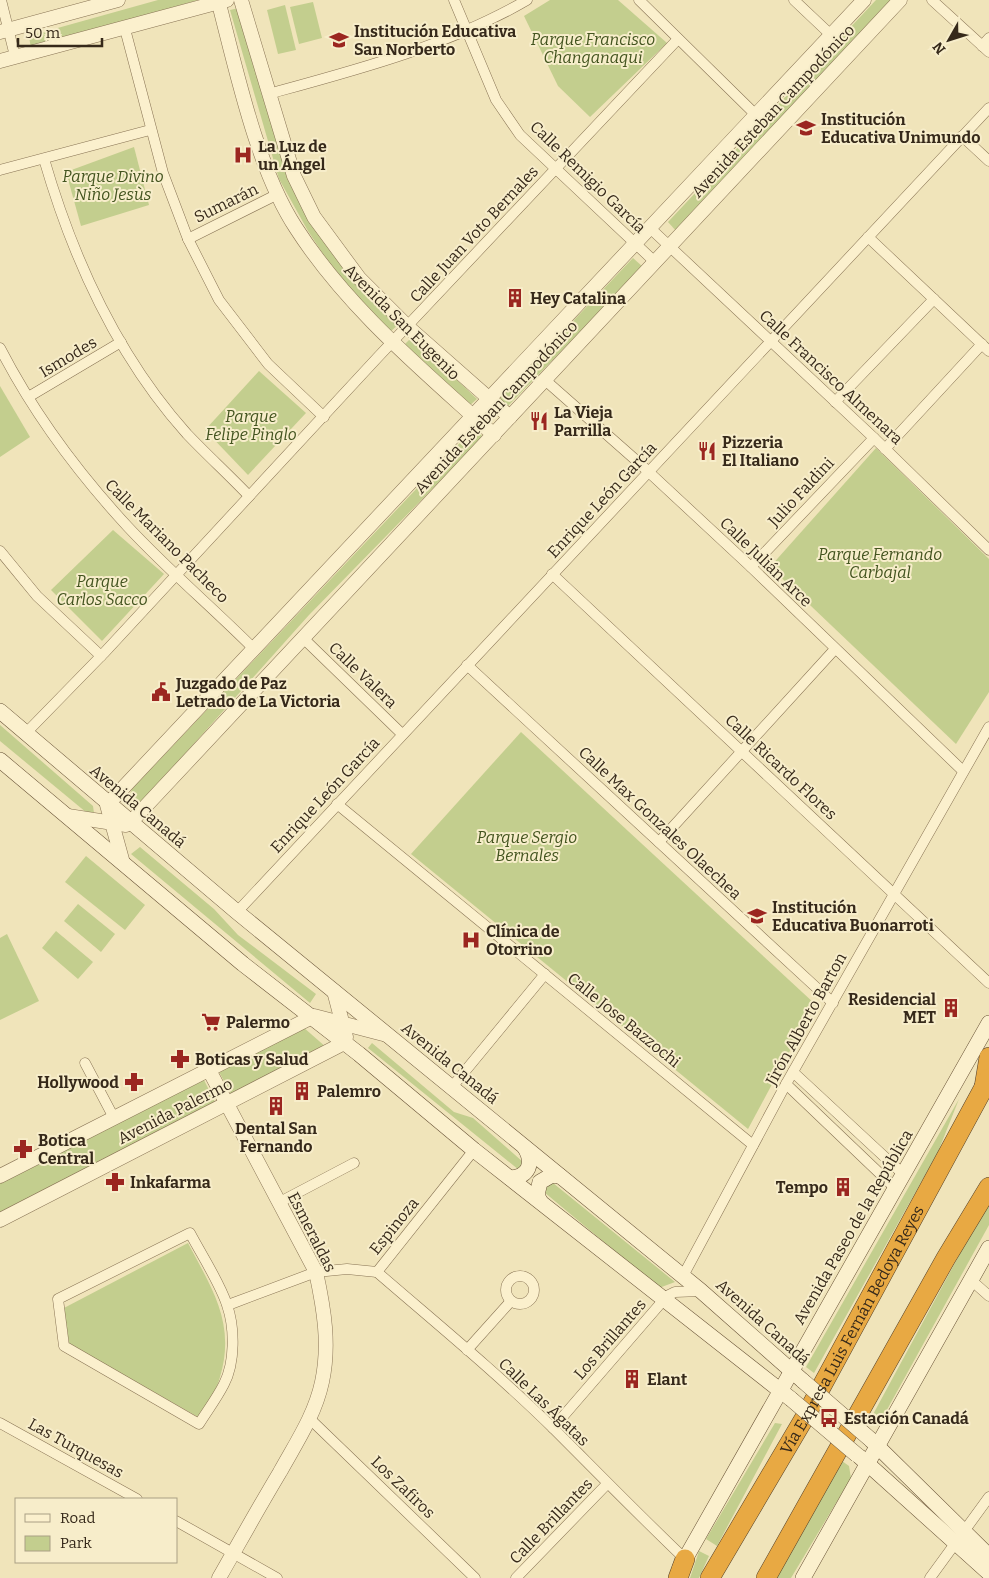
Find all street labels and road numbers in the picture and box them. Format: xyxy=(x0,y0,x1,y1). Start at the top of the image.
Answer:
street label: Avenida Esteban Campodónico xyxy=(688,20,858,202)
street label: Calle Remigio García xyxy=(526,117,650,237)
street label: Calle Juan Voto Bernales xyxy=(406,162,542,306)
street label: Sumarán xyxy=(191,179,261,227)
street label: Avenida San Eugenio xyxy=(340,260,464,384)
street label: Calle Francisco Almenara xyxy=(755,306,907,448)
street label: Avenida Esteban Campodónico xyxy=(411,316,581,498)
street label: Ismodes xyxy=(36,333,100,381)
street label: Enrique León García xyxy=(544,438,661,562)
street label: Julio Faldini xyxy=(763,453,838,531)
street label: Calle Mariano Pacheco xyxy=(101,475,233,607)
street label: Calle Julián Arce xyxy=(716,513,816,611)
street label: Calle Valera xyxy=(325,638,401,712)
street label: Calle Ricardo Flores xyxy=(721,710,841,824)
street label: Enrique León García xyxy=(267,733,384,857)
street label: Calle Max Gonzales Olaechea xyxy=(575,743,745,904)
street label: Avenida Canadá xyxy=(86,760,190,852)
street label: Jirón Alberto Barton xyxy=(761,949,850,1090)
street label: Calle Jose Bazzochi xyxy=(564,969,684,1071)
street label: Avenida Canadá xyxy=(398,1018,502,1108)
street label: Avenida Palermo xyxy=(114,1074,236,1148)
street label: Avenida Paseo de la República xyxy=(789,1126,917,1328)
street label: Esmeraldas xyxy=(284,1189,340,1275)
street label: Espinoza xyxy=(365,1194,423,1258)
street label: Vía Expresa Luis Fernán Bedoya Reyes xyxy=(776,1202,928,1457)
street label: Avenida Canadá xyxy=(712,1275,814,1369)
street label: Los Brillantes xyxy=(570,1295,650,1383)
street label: Calle Las Ágatas xyxy=(495,1353,594,1450)
street label: Las Turquesas xyxy=(25,1414,127,1482)
street label: Los Zafiros xyxy=(367,1452,439,1522)
street label: Calle Brillantes xyxy=(505,1474,597,1568)

